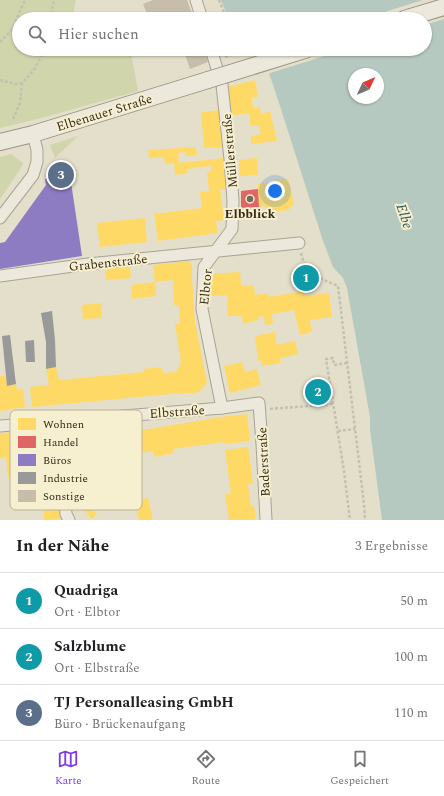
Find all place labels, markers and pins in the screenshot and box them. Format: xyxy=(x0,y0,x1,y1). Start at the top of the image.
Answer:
pin: 3 xyxy=(48,160,74,190)
marker: Elbblick xyxy=(245,194,255,204)
place label: Elbblick xyxy=(225,204,276,224)
pin: 1 xyxy=(293,263,319,293)
pin: 2 xyxy=(305,377,331,407)

